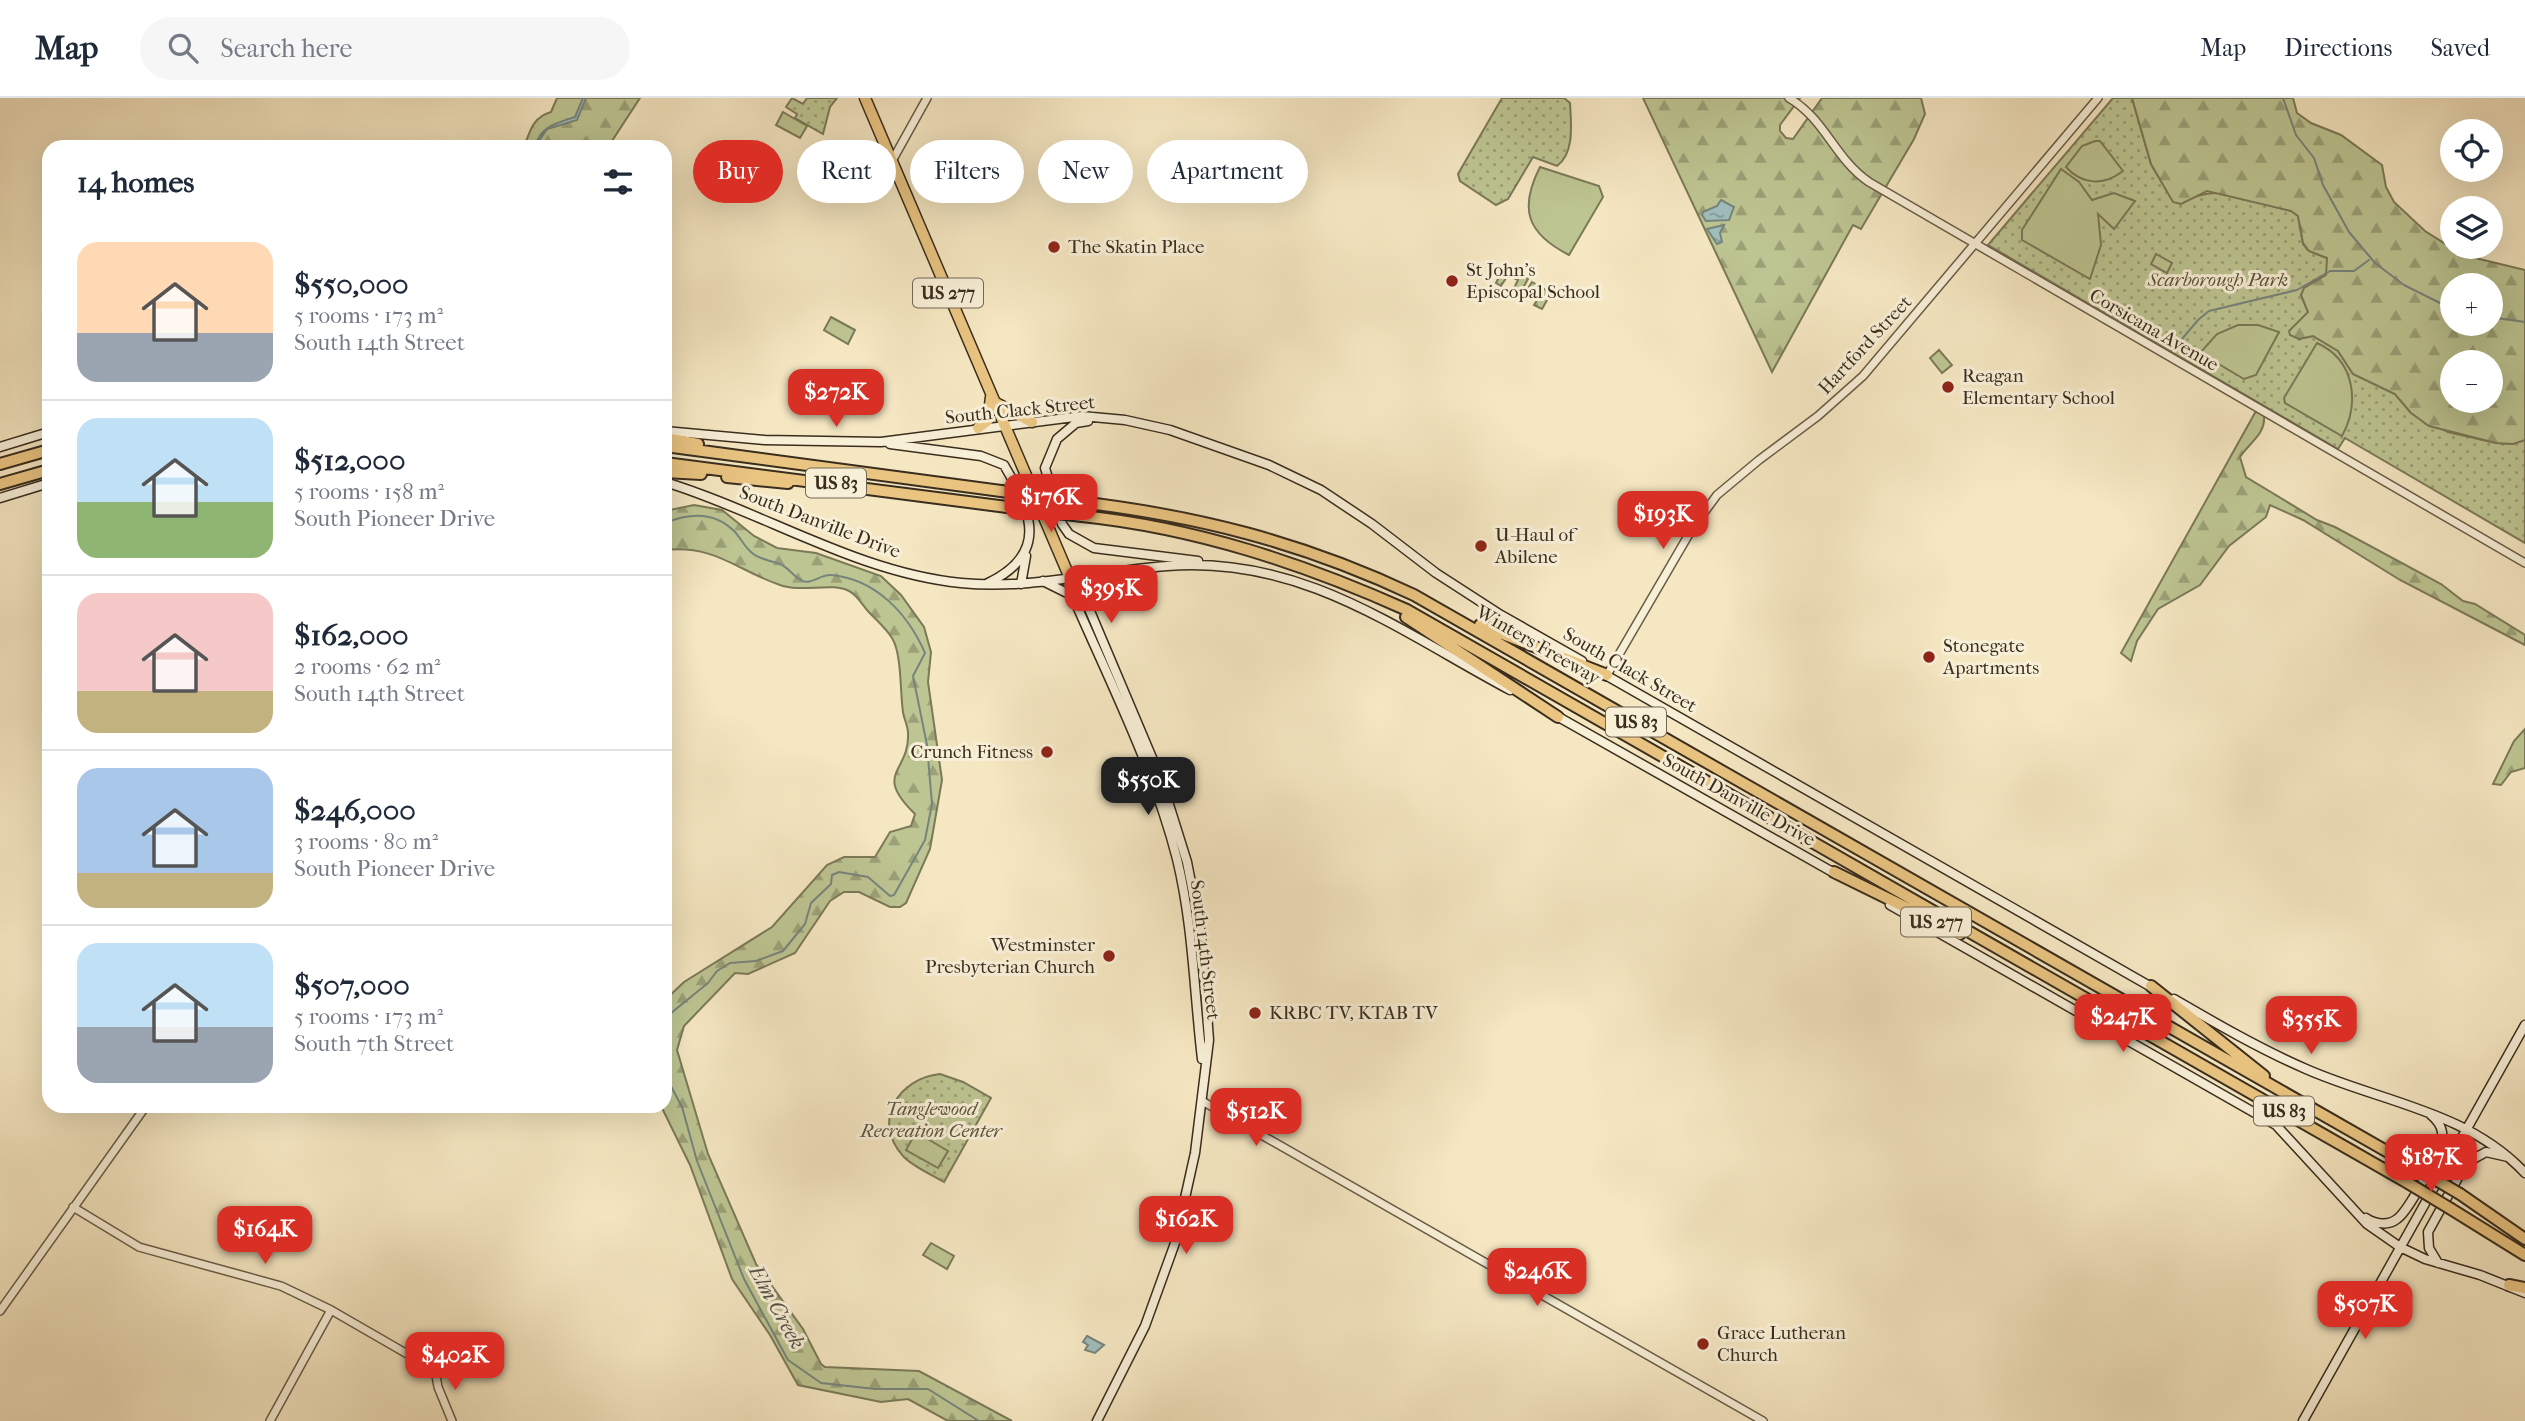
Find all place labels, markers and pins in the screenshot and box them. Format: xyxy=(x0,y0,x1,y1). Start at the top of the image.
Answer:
place label: The Skatin Place xyxy=(1068,236,1204,258)
marker: The Skatin Place xyxy=(1046,239,1062,255)
place label: St John's Episcopal School xyxy=(1466,259,1600,303)
marker: St John's Episcopal School xyxy=(1444,273,1460,289)
place label: Reagan Elementary School xyxy=(1962,365,2115,409)
pin: $272K xyxy=(787,370,885,429)
marker: Reagan Elementary School xyxy=(1940,379,1956,395)
pin: $176K xyxy=(1002,474,1100,534)
pin: $193K xyxy=(1614,491,1712,551)
place label: U-Haul of Abilene xyxy=(1494,524,1578,568)
marker: U-Haul of Abilene xyxy=(1473,538,1489,554)
pin: $395K xyxy=(1062,566,1160,625)
place label: Stonegate Apartments xyxy=(1942,635,2039,679)
marker: Stonegate Apartments xyxy=(1921,649,1937,665)
place label: Crunch Fitness xyxy=(911,741,1033,763)
marker: Crunch Fitness xyxy=(1039,744,1055,760)
pin: $550K xyxy=(1099,758,1197,817)
place label: Westminster Presbyterian Church xyxy=(925,934,1096,978)
marker: Westminster Presbyterian Church xyxy=(1101,948,1117,964)
pin: $247K xyxy=(2074,995,2172,1054)
pin: $355K xyxy=(2262,996,2360,1056)
place label: KRBC TV, KTAB TV xyxy=(1269,1002,1438,1024)
marker: KRBC TV, KTAB TV xyxy=(1247,1005,1263,1021)
pin: $512K xyxy=(1207,1088,1305,1148)
pin: $187K xyxy=(2382,1134,2480,1194)
pin: $162K xyxy=(1137,1196,1235,1256)
pin: $164K xyxy=(216,1206,314,1266)
pin: $246K xyxy=(1488,1248,1586,1308)
pin: $507K xyxy=(2316,1282,2414,1341)
place label: Grace Lutheran Church xyxy=(1717,1322,1846,1366)
pin: $402K xyxy=(406,1332,504,1392)
marker: Grace Lutheran Church xyxy=(1695,1336,1711,1352)

